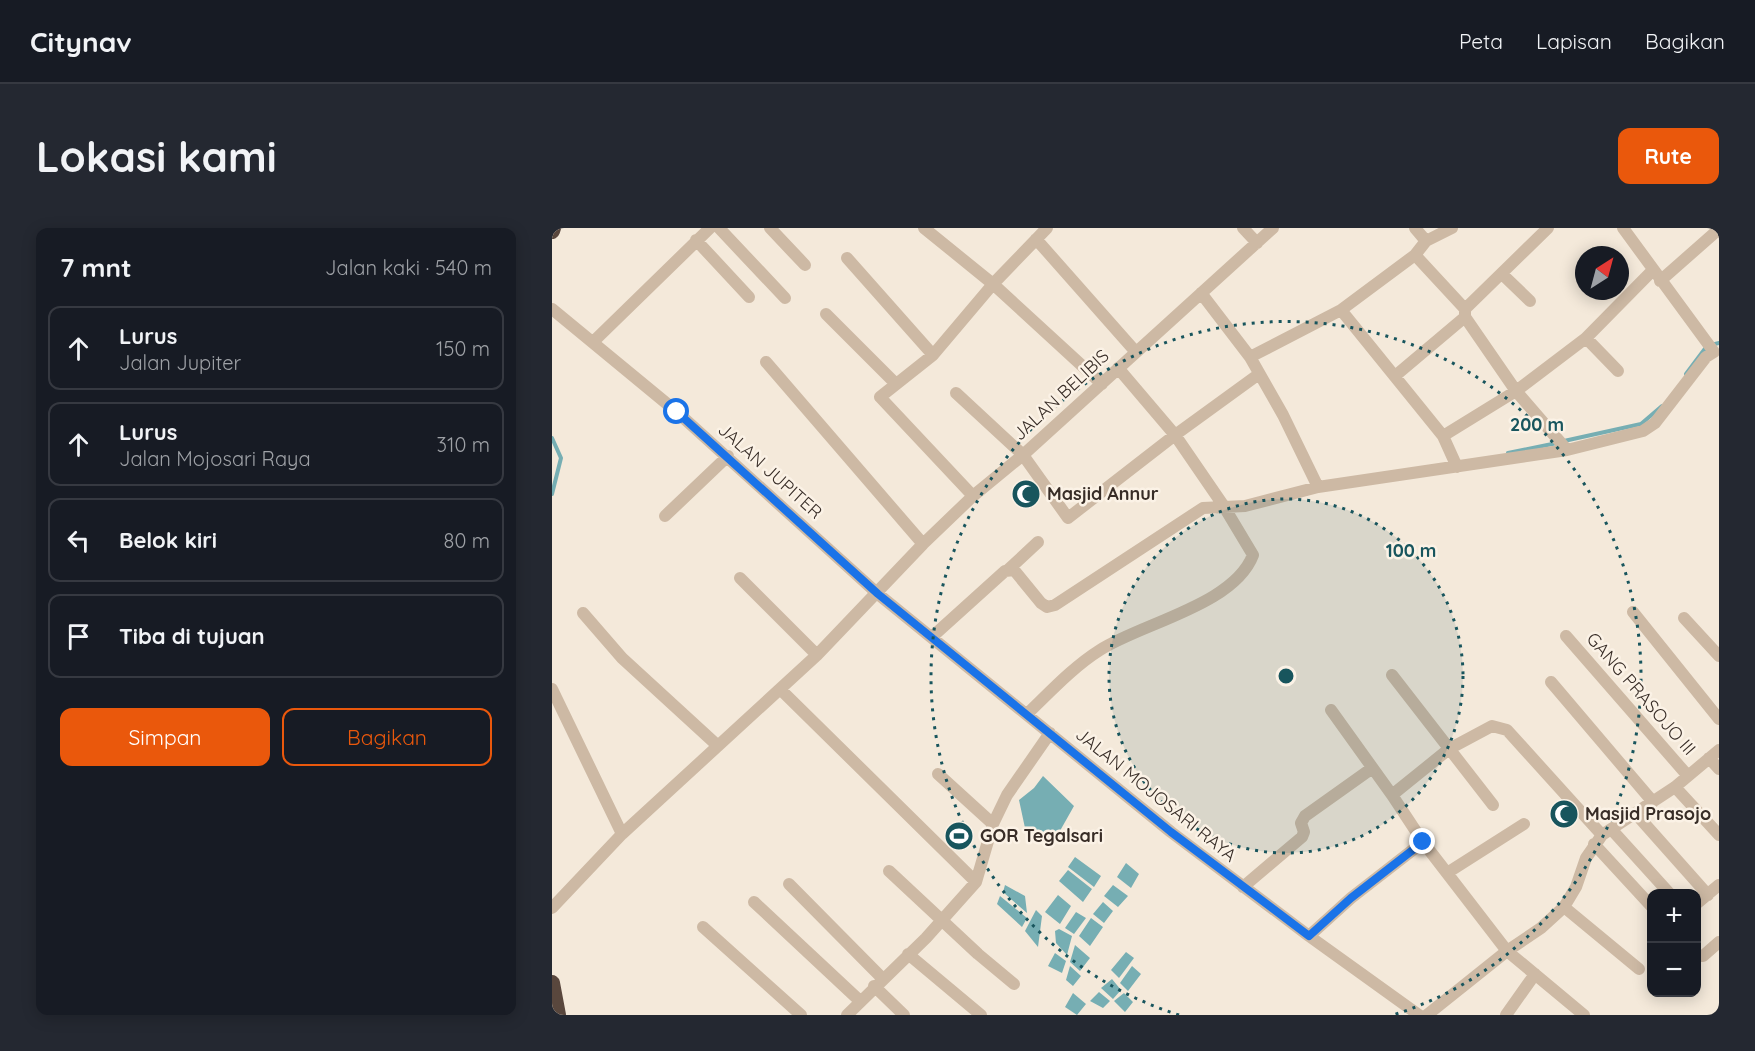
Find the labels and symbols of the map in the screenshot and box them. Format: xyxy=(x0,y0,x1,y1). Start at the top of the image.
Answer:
north arrow xyxy=(1575,246,1629,300)
street label: JALAN BELIBIS xyxy=(1008,344,1114,445)
route start xyxy=(663,398,689,424)
text: 200 m xyxy=(1510,413,1564,436)
street label: JALAN JUPITER xyxy=(713,418,827,523)
mosque icon: Masjid Annur xyxy=(1010,478,1042,510)
place label: Masjid Annur xyxy=(1047,482,1159,505)
text: 100 m xyxy=(1386,539,1436,562)
street label: GANG PRASOJO III xyxy=(1582,628,1701,760)
centre of rings xyxy=(1276,666,1296,686)
street label: JALAN MOJOSARI RAYA xyxy=(1071,723,1242,867)
mosque icon: Masjid Prasojo xyxy=(1548,798,1580,830)
place label: Masjid Prasojo xyxy=(1585,802,1711,825)
sports icon: GOR Tegalsari xyxy=(943,820,975,852)
place label: GOR Tegalsari xyxy=(980,824,1103,847)
route end xyxy=(1409,828,1435,854)

